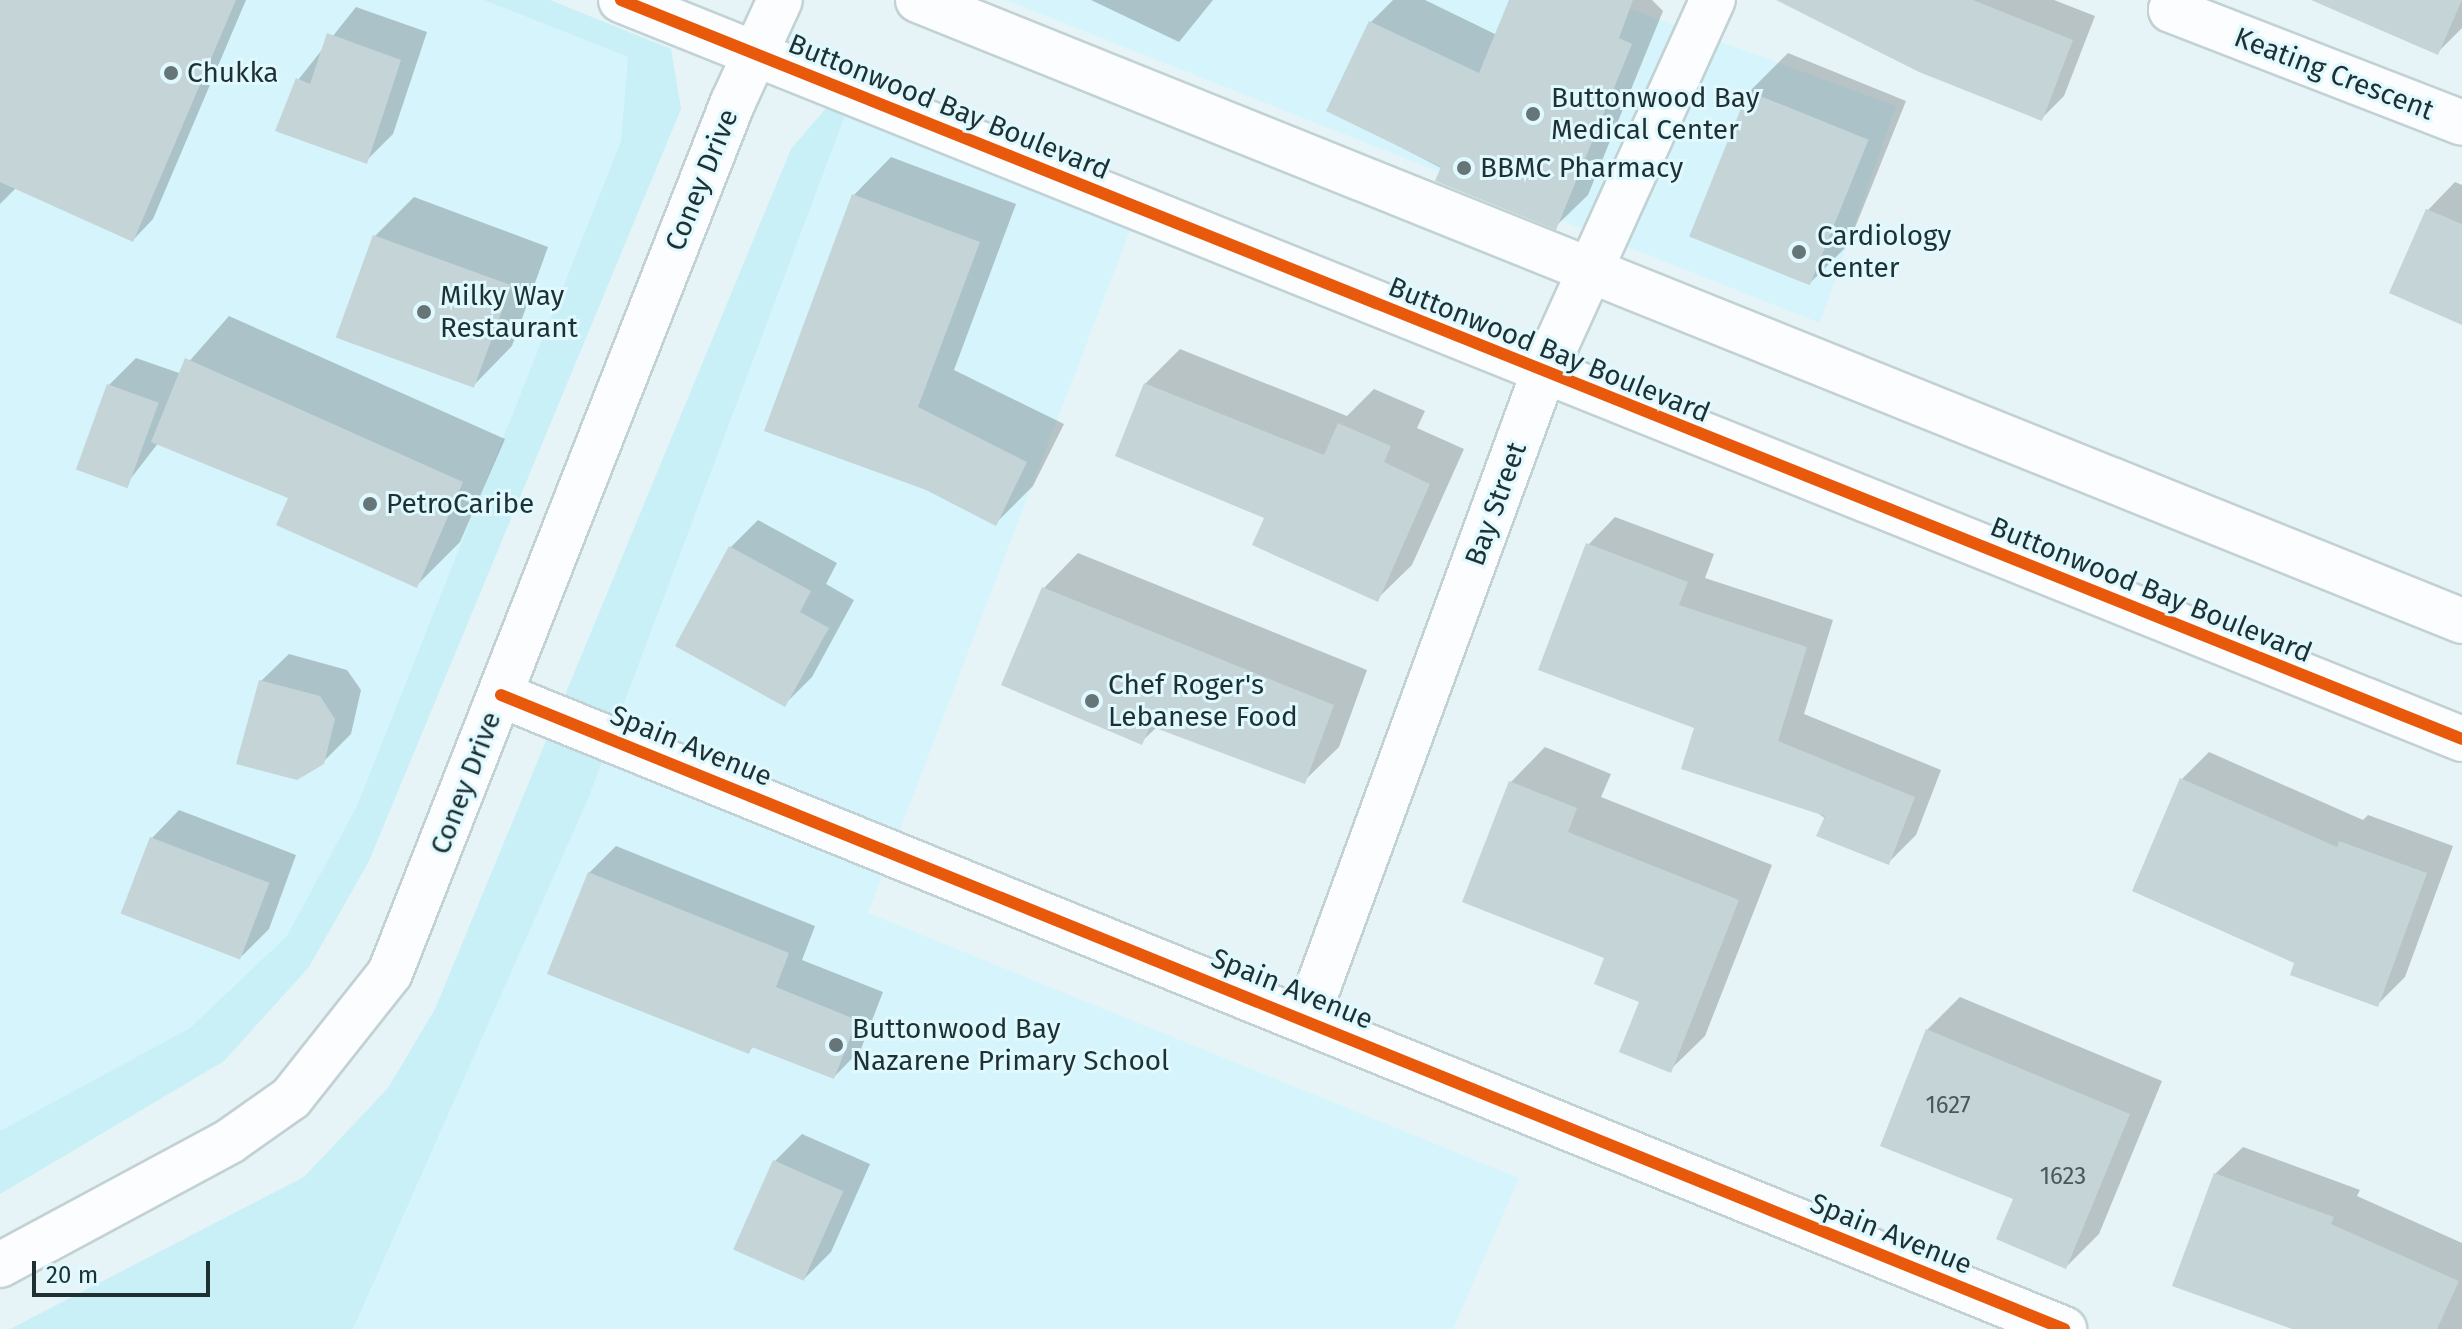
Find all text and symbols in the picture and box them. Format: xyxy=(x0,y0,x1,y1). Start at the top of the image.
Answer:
street label: Keating Crescent xyxy=(2230,21,2438,127)
street label: Buttonwood Bay Boulevard xyxy=(783,27,1115,187)
place label: Chukka xyxy=(187,56,279,90)
marker: Chukka xyxy=(162,64,180,82)
place label: Buttonwood Bay Medical Center xyxy=(1551,81,1759,147)
marker: Buttonwood Bay Medical Center xyxy=(1522,103,1544,125)
street label: Coney Drive xyxy=(658,104,746,256)
place label: BBMC Pharmacy xyxy=(1480,151,1683,185)
marker: BBMC Pharmacy xyxy=(1455,159,1473,177)
place label: Cardiology Center xyxy=(1817,219,1951,285)
marker: Cardiology Center xyxy=(1788,241,1810,263)
street label: Buttonwood Bay Boulevard xyxy=(1383,270,1715,430)
place label: Milky Way Restaurant xyxy=(440,279,578,345)
marker: Milky Way Restaurant xyxy=(415,303,433,321)
street label: Bay Street xyxy=(1458,438,1534,570)
place label: PetroCaribe xyxy=(386,487,534,521)
marker: PetroCaribe xyxy=(361,495,379,513)
street label: Buttonwood Bay Boulevard xyxy=(1985,510,2317,670)
place label: Chef Roger's Lebanese Food xyxy=(1108,668,1298,734)
marker: Chef Roger's Lebanese Food xyxy=(1083,692,1101,710)
street label: Spain Avenue xyxy=(605,698,777,794)
street label: Coney Drive xyxy=(423,707,509,859)
street label: Spain Avenue xyxy=(1206,941,1378,1037)
place label: Buttonwood Bay Nazarene Primary School xyxy=(852,1012,1169,1078)
marker: Buttonwood Bay Nazarene Primary School xyxy=(827,1036,845,1054)
house number: 1627 xyxy=(1925,1092,1971,1120)
house number: 1623 xyxy=(2040,1163,2086,1191)
street label: Spain Avenue xyxy=(1805,1186,1977,1282)
scale bar xyxy=(36,1245,214,1295)
text: 20 m xyxy=(46,1261,98,1289)

